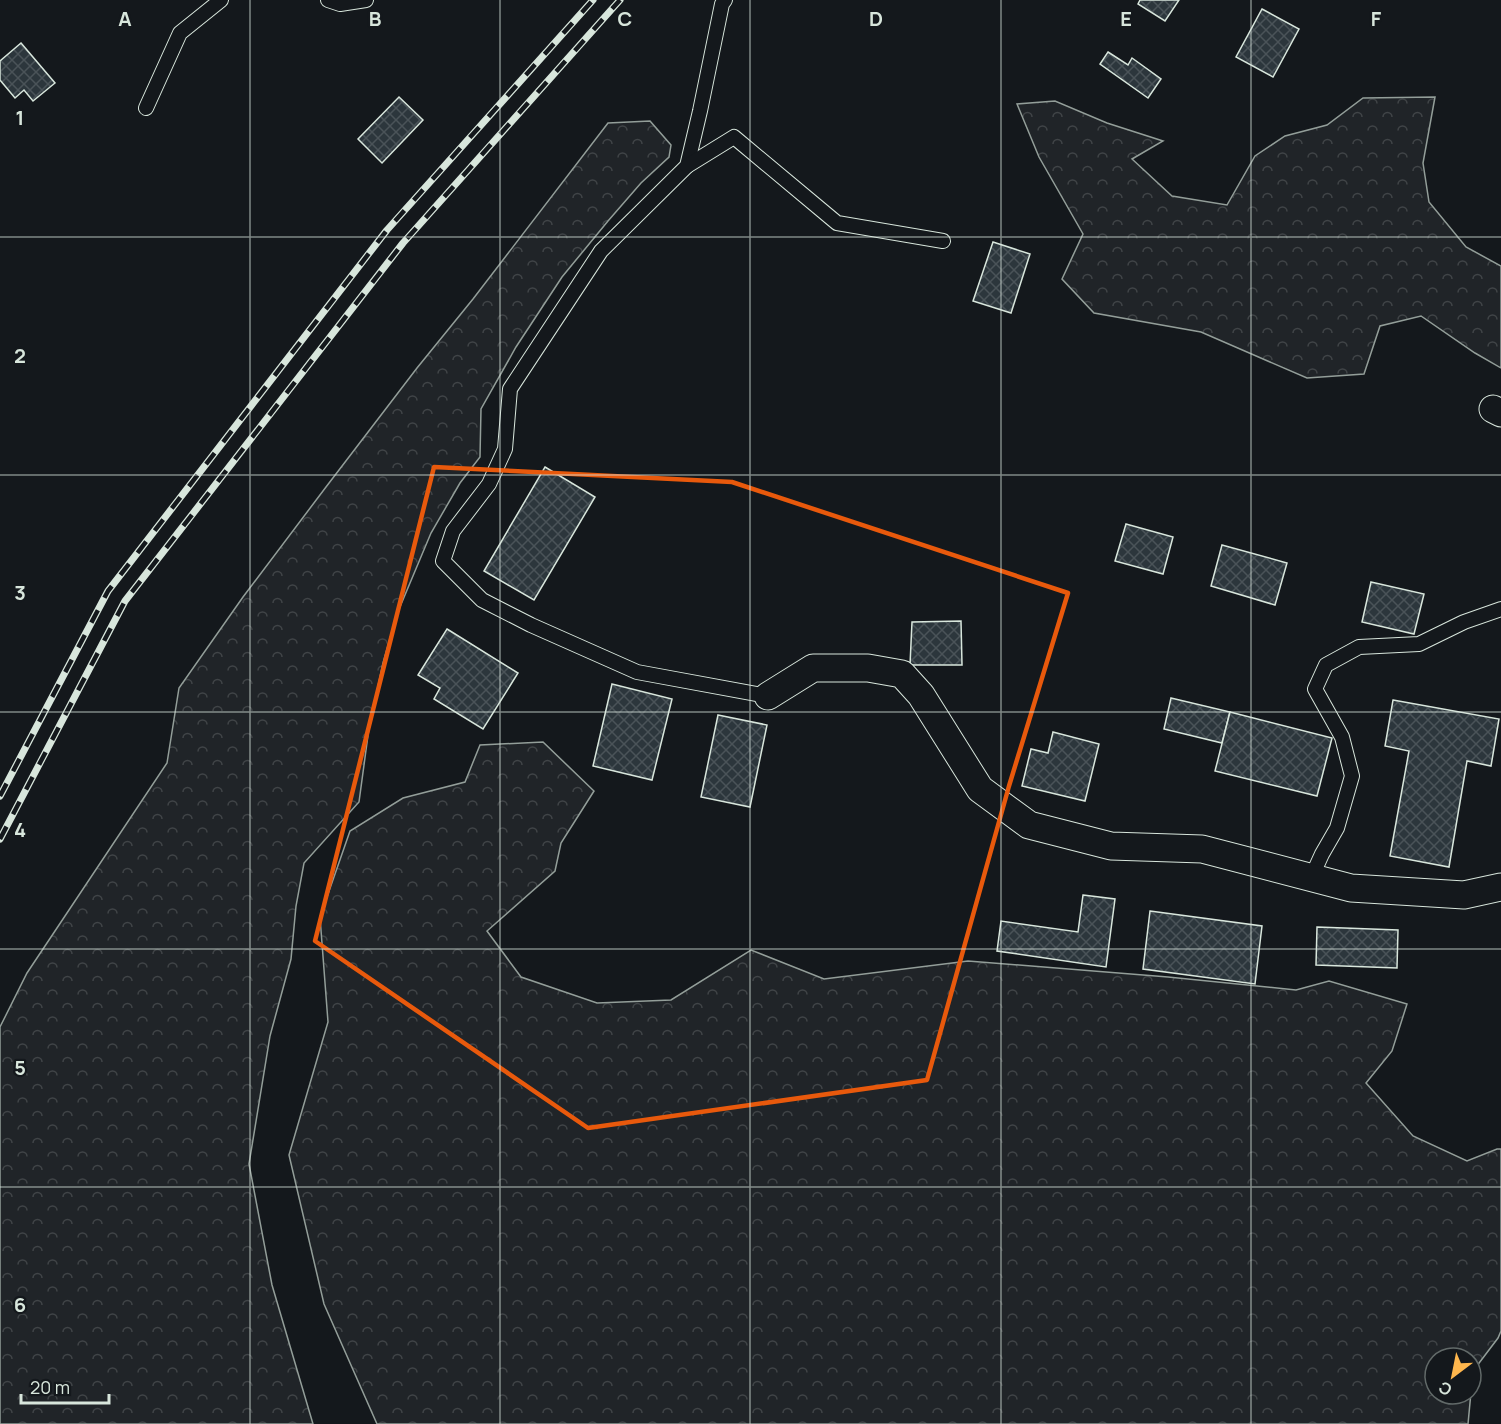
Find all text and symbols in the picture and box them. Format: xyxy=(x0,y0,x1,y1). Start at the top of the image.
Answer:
text: A xyxy=(118,5,132,32)
text: B xyxy=(369,5,382,32)
text: C xyxy=(618,5,632,32)
text: D xyxy=(869,5,883,32)
text: E xyxy=(1120,5,1132,32)
text: F xyxy=(1371,5,1382,32)
text: 1 xyxy=(16,104,24,131)
text: 2 xyxy=(14,342,26,369)
text: 3 xyxy=(14,579,26,606)
text: 4 xyxy=(14,816,26,843)
text: 5 xyxy=(14,1054,26,1081)
text: 6 xyxy=(14,1291,26,1318)
north arrow xyxy=(1423,1346,1483,1406)
scale bar xyxy=(21,1367,110,1405)
text: 20 m xyxy=(30,1375,70,1399)
text: С xyxy=(1434,1376,1456,1401)

